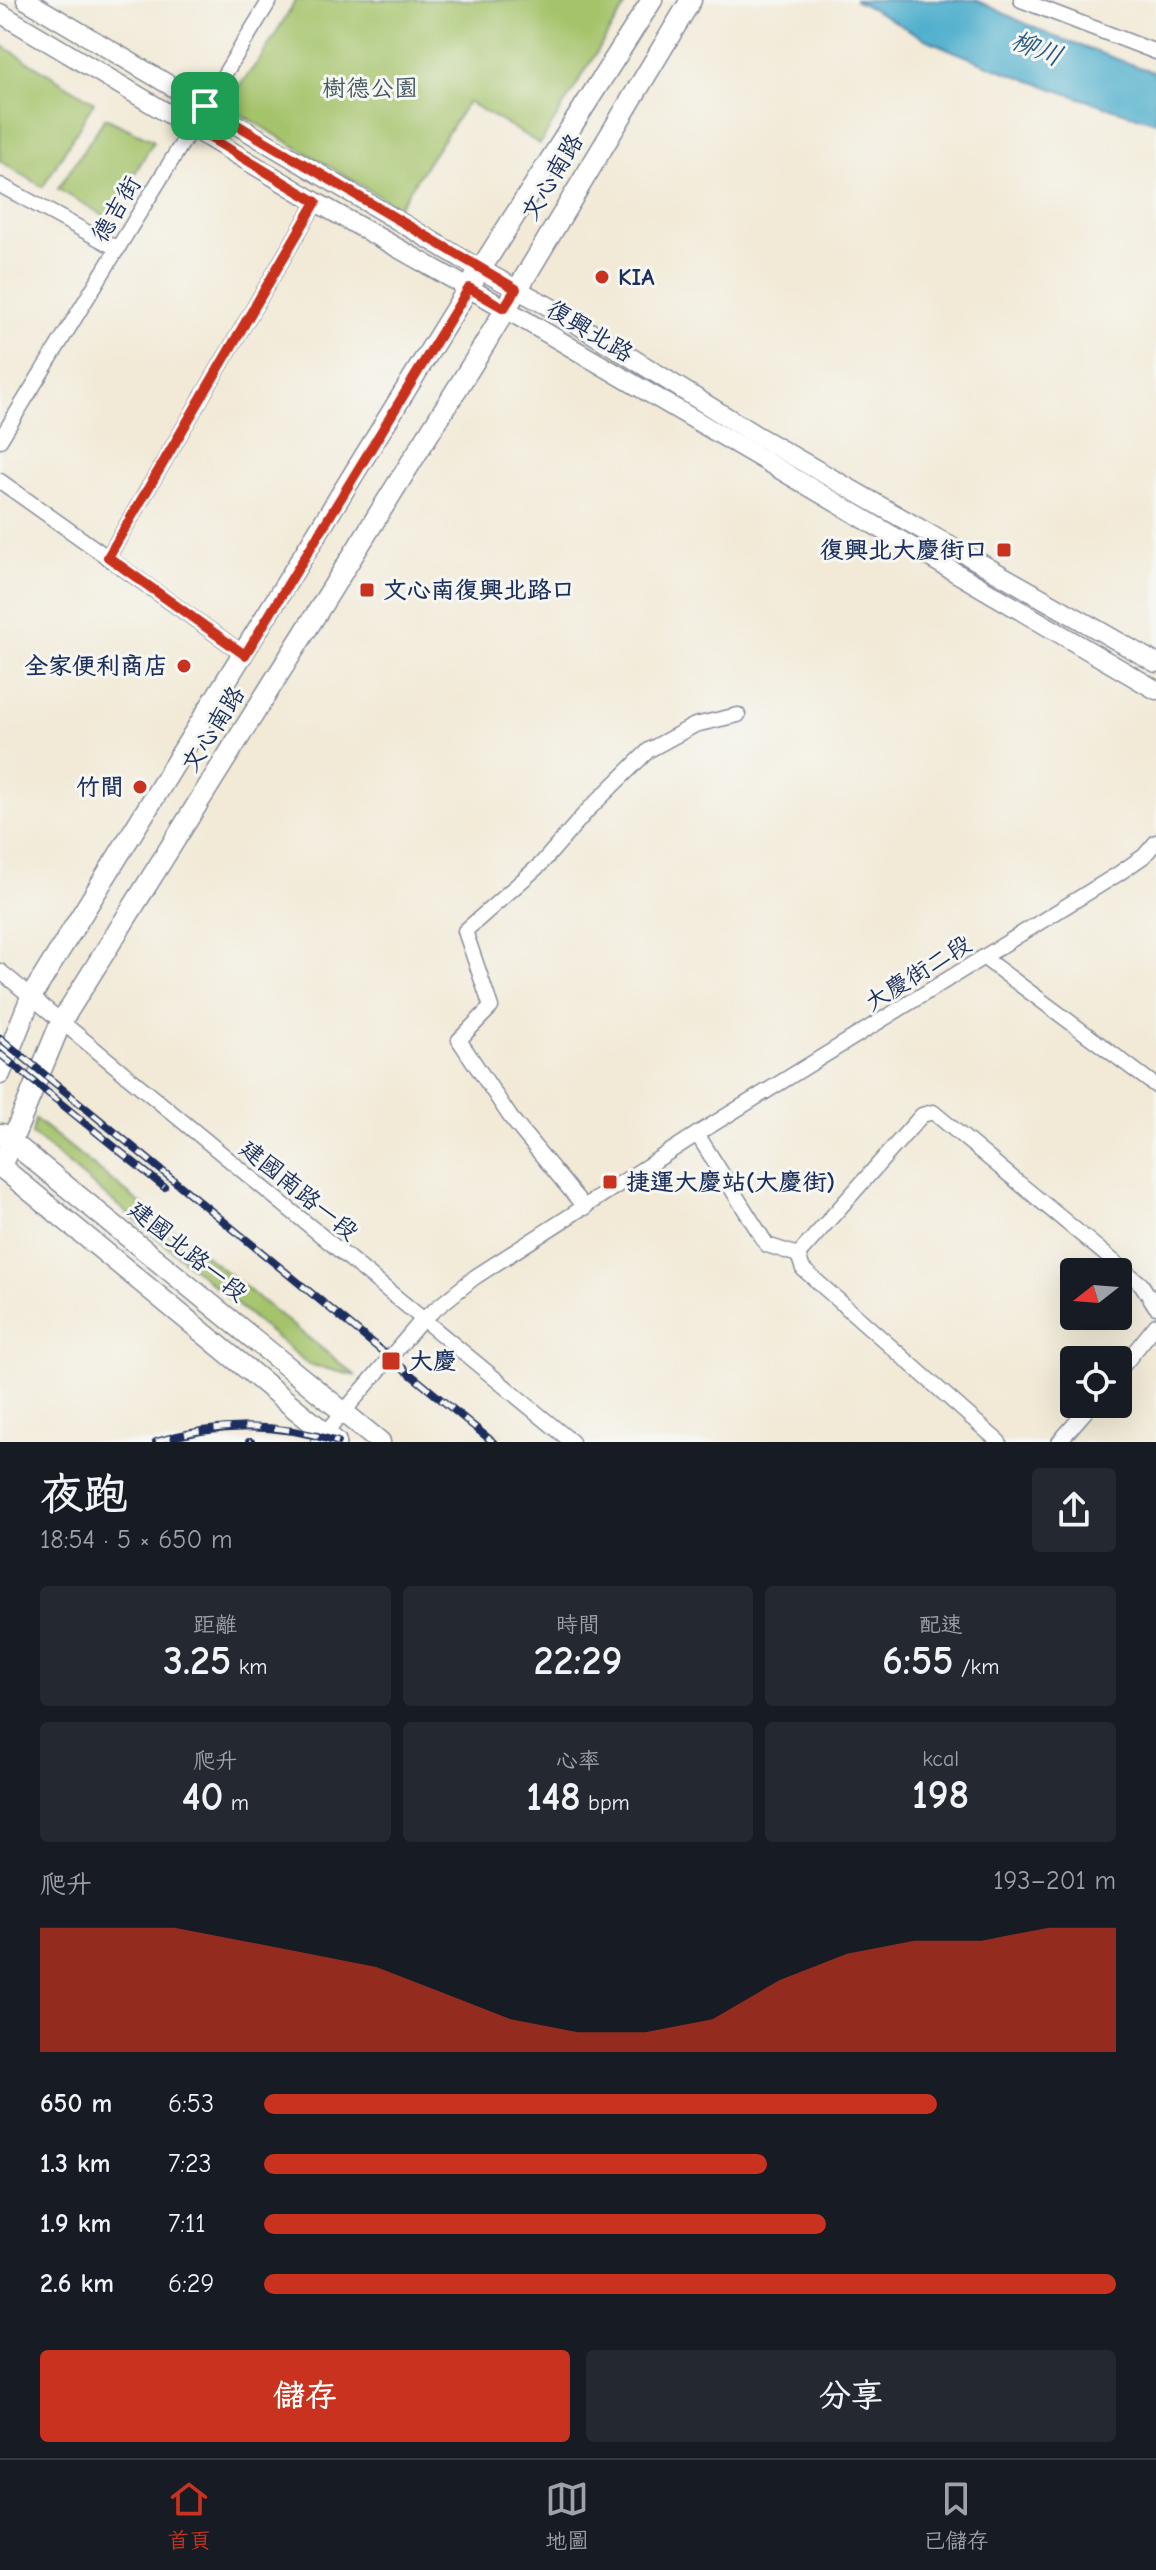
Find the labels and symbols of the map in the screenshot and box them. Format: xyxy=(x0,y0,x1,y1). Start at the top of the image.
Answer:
water label: 柳川 xyxy=(1007,25,1067,73)
pin xyxy=(171,72,239,140)
park label: 樹德公園 xyxy=(322,74,418,102)
street label: 文心南路 xyxy=(515,129,589,225)
street label: 德吉街 xyxy=(85,171,147,247)
place label: KIA xyxy=(618,263,655,291)
marker: KIA xyxy=(593,268,611,286)
street label: 復興北路 xyxy=(542,294,638,368)
place label: 復興北大慶街口 xyxy=(820,536,988,564)
marker: 復興北大慶街口 xyxy=(995,541,1013,559)
place label: 文心南復興北路口 xyxy=(383,576,575,604)
marker: 文心南復興北路口 xyxy=(358,581,376,599)
place label: 全家便利商店 xyxy=(24,652,168,680)
marker: 全家便利商店 xyxy=(175,657,193,675)
street label: 文心南路 xyxy=(176,681,250,777)
place label: 竹間 xyxy=(76,773,124,801)
marker: 竹間 xyxy=(131,778,149,796)
street label: 大慶街二段 xyxy=(860,929,976,1017)
street label: 建國南路一段 xyxy=(234,1134,364,1246)
place label: 捷運大慶站(大慶街) xyxy=(626,1168,835,1196)
marker: 捷運大慶站(大慶街) xyxy=(601,1173,619,1191)
street label: 建國北路一段 xyxy=(123,1195,253,1307)
north arrow xyxy=(1060,1258,1132,1330)
place label: 大慶 xyxy=(409,1347,457,1375)
marker: 大慶 xyxy=(380,1350,402,1372)

